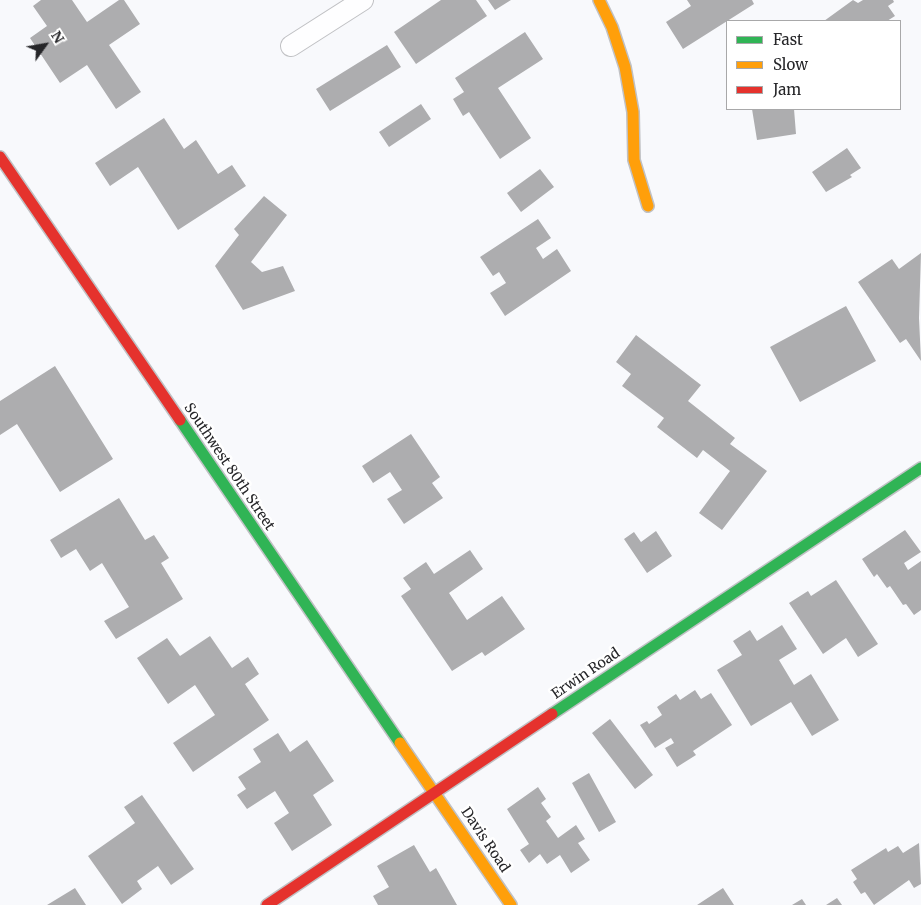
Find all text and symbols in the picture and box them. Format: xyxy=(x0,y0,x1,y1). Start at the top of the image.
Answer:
north arrow xyxy=(20,20,70,70)
legend xyxy=(726,20,901,110)
text: N xyxy=(47,28,68,47)
text: Fast xyxy=(773,30,803,49)
text: Slow xyxy=(773,55,808,74)
text: Jam xyxy=(773,80,801,99)
street label: Southwest 80th Street xyxy=(180,400,278,534)
street label: Erwin Road xyxy=(549,645,623,703)
street label: Davis Road xyxy=(457,804,513,876)

